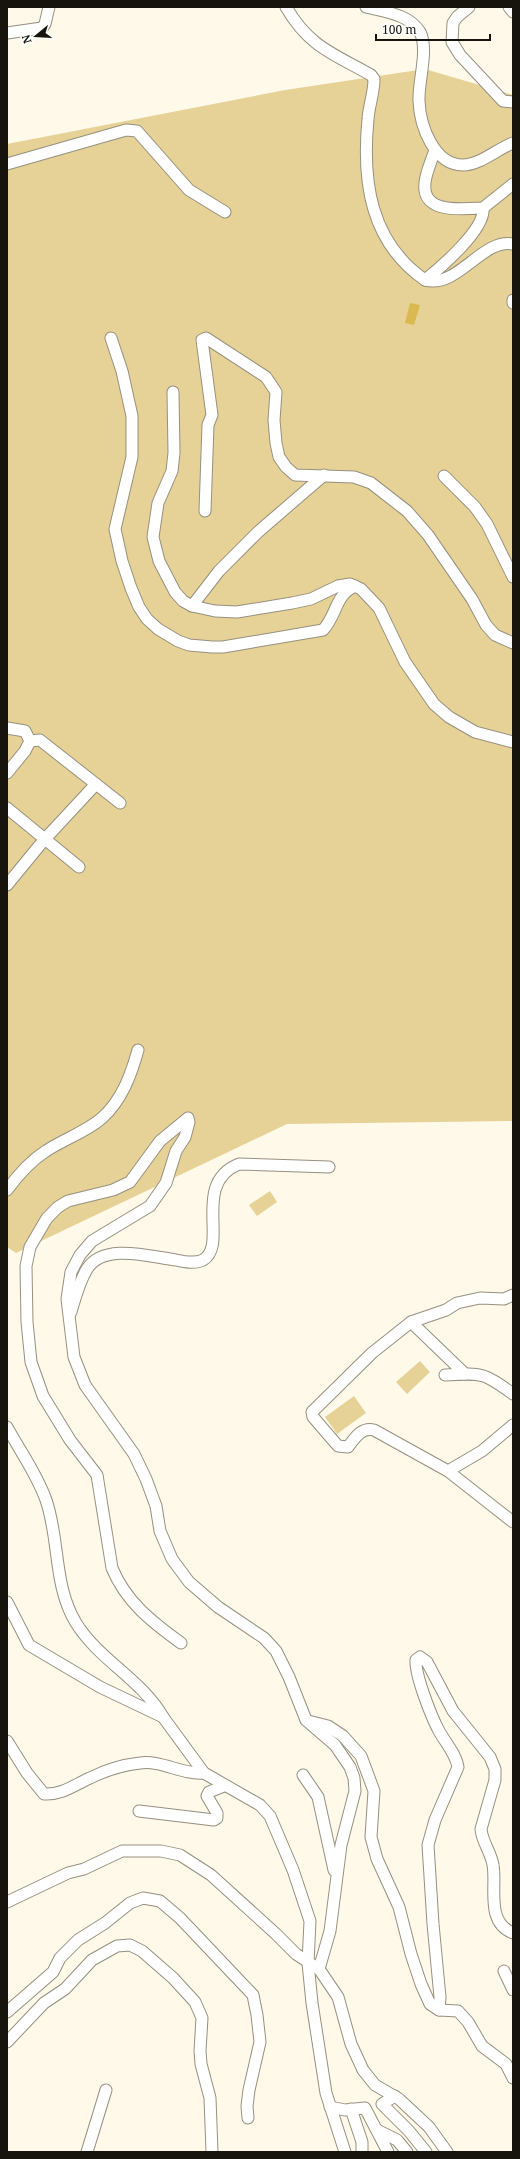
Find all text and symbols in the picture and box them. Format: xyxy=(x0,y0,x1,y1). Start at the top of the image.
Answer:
north arrow xyxy=(16,16,56,56)
scale bar xyxy=(376,16,490,42)
text: 100 m xyxy=(382,21,417,38)
text: N xyxy=(17,32,34,46)

